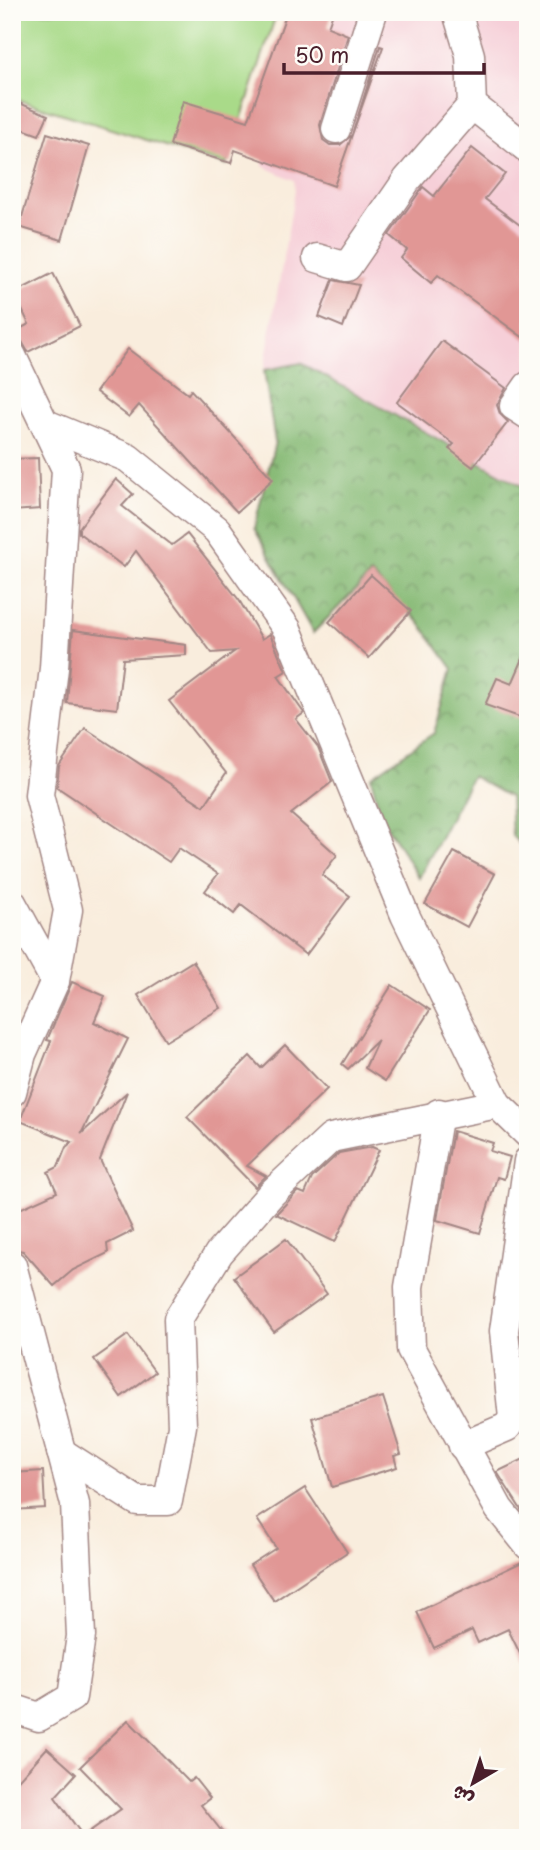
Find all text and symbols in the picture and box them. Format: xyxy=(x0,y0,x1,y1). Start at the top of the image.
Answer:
scale bar xyxy=(284,32,484,76)
text: 50 m xyxy=(295,38,349,70)
north arrow xyxy=(438,1748,508,1818)
text: ش xyxy=(445,1779,479,1814)

